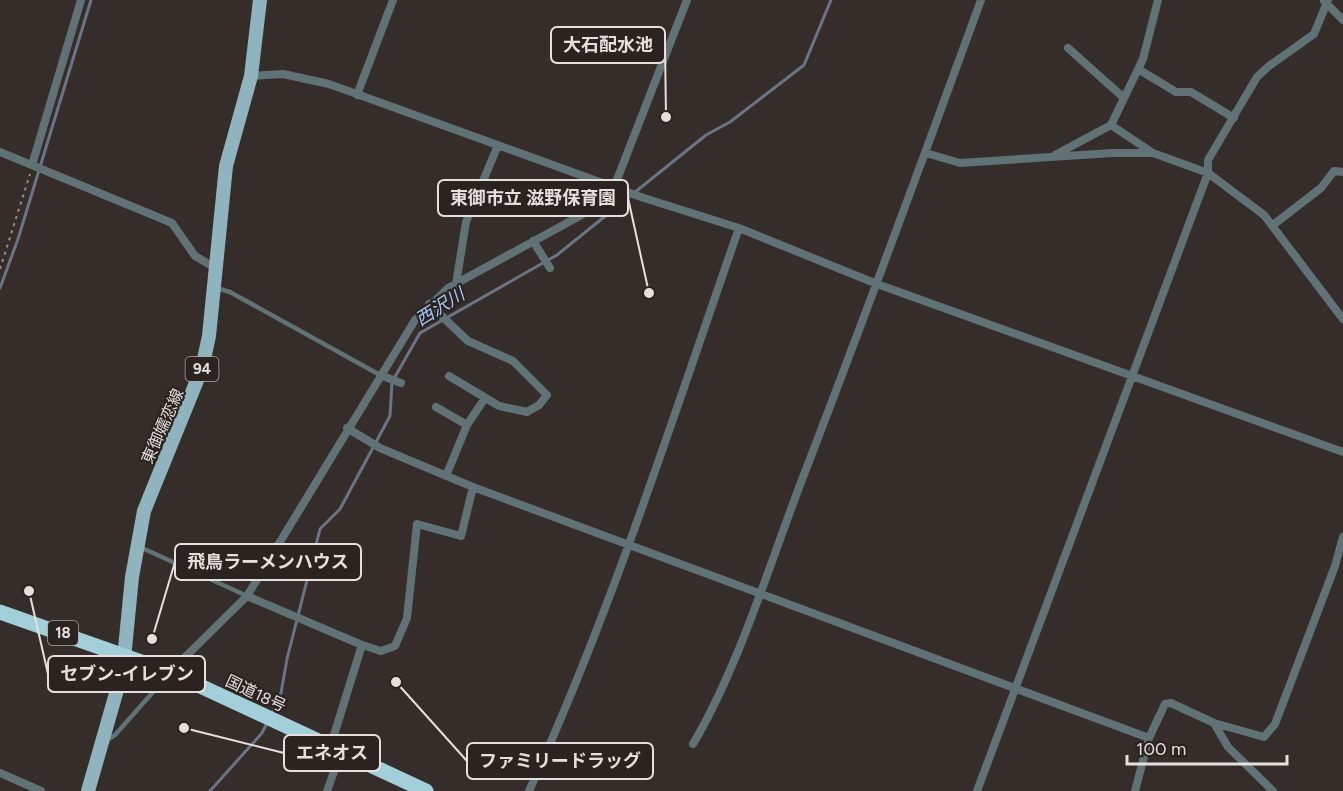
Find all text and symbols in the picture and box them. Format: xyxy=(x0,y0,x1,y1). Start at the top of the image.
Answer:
callout: 大石配水池 xyxy=(551,27,665,63)
text: 大石配水池 xyxy=(563,34,653,56)
callout: 東御市立 滋野保育園 xyxy=(438,180,628,216)
text: 東御市立 滋野保育園 xyxy=(450,187,616,209)
water label: 西沢川 xyxy=(411,282,470,331)
road number: 94 xyxy=(186,357,218,381)
street label: 東御嬬恋線 xyxy=(138,386,187,467)
callout: 飛鳥ラーメンハウス xyxy=(175,544,361,580)
text: 飛鳥ラーメンハウス xyxy=(187,551,349,573)
road number: 18 xyxy=(48,621,78,645)
callout: セブン-イレブン xyxy=(48,656,205,692)
text: セブン-イレブン xyxy=(60,663,194,685)
street label: 国道18号 xyxy=(223,671,289,716)
scale bar xyxy=(1127,728,1288,766)
callout: エネオス xyxy=(284,735,380,771)
text: 100 m xyxy=(1136,738,1186,760)
text: エネオス xyxy=(296,742,368,764)
callout: ファミリードラッグ xyxy=(467,743,653,779)
text: ファミリードラッグ xyxy=(479,750,641,772)

